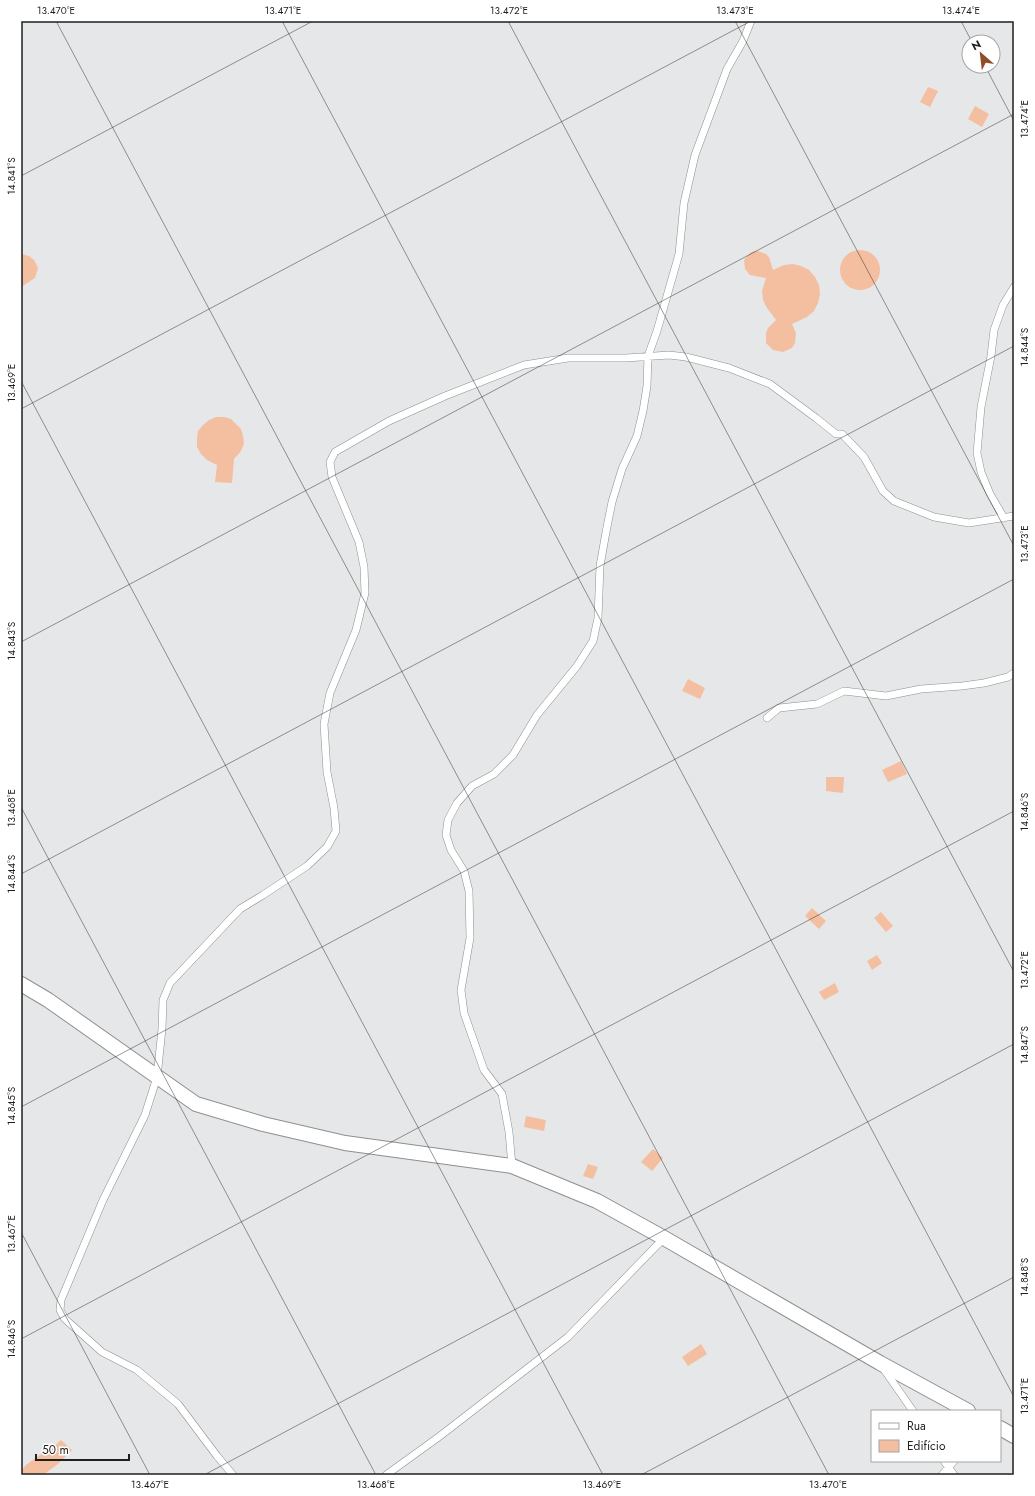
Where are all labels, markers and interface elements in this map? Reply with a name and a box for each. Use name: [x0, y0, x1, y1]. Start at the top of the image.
text: 13.470°E: [37, 3, 75, 18]
text: 13.471°E: [265, 3, 301, 18]
text: 13.472°E: [490, 3, 528, 18]
text: 13.473°E: [716, 3, 754, 18]
text: 13.474°E: [942, 3, 980, 18]
north arrow: [961, 34, 1001, 74]
text: N: [969, 36, 984, 54]
text: 13.474°E: [1017, 100, 1032, 138]
text: 14.841°S: [4, 157, 19, 195]
text: 14.844°S: [1017, 327, 1032, 366]
text: 13.469°E: [4, 364, 19, 402]
text: 13.473°E: [1017, 525, 1032, 563]
text: 14.843°S: [4, 621, 19, 660]
text: 13.468°E: [4, 789, 19, 827]
text: 14.846°S: [1017, 792, 1032, 831]
text: 14.844°S: [4, 854, 19, 893]
text: 13.472°E: [1017, 951, 1032, 989]
text: 14.847°S: [1017, 1025, 1032, 1064]
text: 14.845°S: [4, 1086, 19, 1125]
text: 13.467°E: [4, 1215, 19, 1253]
text: 14.848°S: [1017, 1257, 1032, 1296]
text: 14.846°S: [4, 1319, 19, 1358]
text: 13.471°E: [1017, 1378, 1032, 1414]
legend: [871, 1410, 1001, 1462]
text: Rua: [907, 1417, 926, 1435]
scale bar: [36, 1436, 129, 1462]
text: Edifício: [907, 1437, 946, 1455]
text: 50 m: [42, 1441, 69, 1459]
text: 13.467°E: [131, 1477, 169, 1492]
text: 13.468°E: [357, 1477, 395, 1492]
text: 13.469°E: [583, 1477, 621, 1492]
text: 13.470°E: [809, 1477, 847, 1492]

